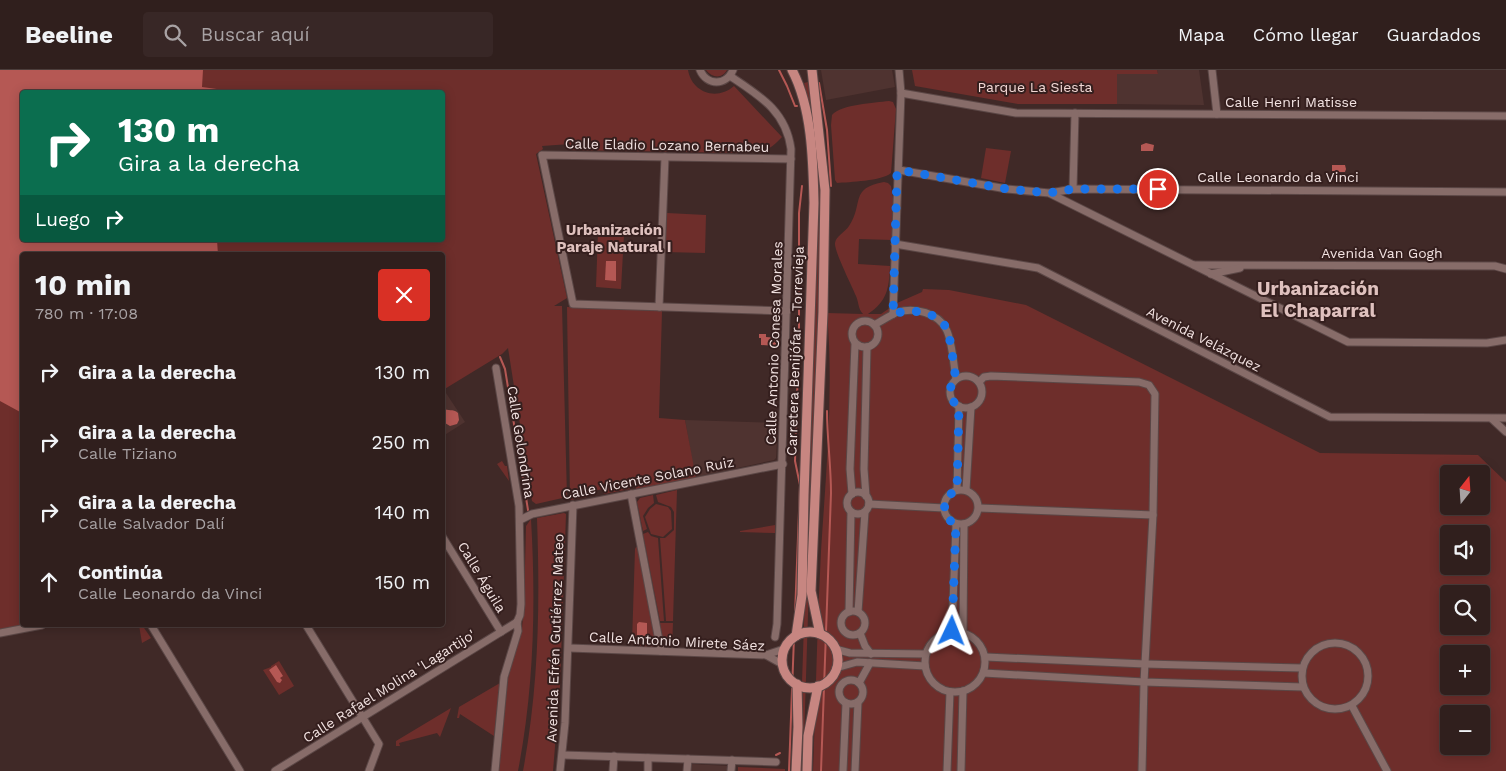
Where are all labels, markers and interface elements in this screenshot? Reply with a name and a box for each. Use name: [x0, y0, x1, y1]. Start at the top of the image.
search box: [143, 12, 493, 57]
text: Beeline: [25, 21, 113, 49]
icon: search: [161, 21, 189, 49]
text: Buscar aquí: [201, 23, 310, 46]
text: Mapa: [1178, 24, 1225, 45]
text: Cómo llegar: [1253, 24, 1359, 45]
text: Guardados: [1387, 24, 1481, 45]
park label: Parque La Siesta: [978, 79, 1092, 95]
street label: Calle Henri Matisse: [1225, 94, 1357, 110]
text: 130 m: [118, 109, 219, 151]
icon: right: [35, 110, 100, 175]
street label: Calle Eladio Lozano Bernabeu: [565, 135, 769, 155]
text: Gira a la derecha: [118, 151, 300, 176]
pin: [1137, 168, 1179, 210]
street label: Calle Leonardo da Vinci: [1197, 169, 1359, 185]
icon: arrive: [1144, 175, 1172, 203]
icon: right: [100, 205, 128, 233]
text: Luego: [35, 208, 90, 231]
district label: Urbanización Paraje Natural I: [556, 221, 672, 256]
street label: Calle Antonio Conesa Morales: [762, 241, 786, 445]
street label: Avenida Van Gogh: [1321, 245, 1443, 261]
street label: Carretera Benijófar - Torrevieja: [783, 246, 807, 456]
text: 10 min: [35, 267, 131, 302]
button: close: [378, 269, 430, 321]
district label: Urbanización El Chaparral: [1257, 277, 1379, 322]
street label: Avenida Velázquez: [1144, 303, 1264, 375]
text: 780 m · 17:08: [35, 304, 138, 323]
icon: right: [35, 358, 63, 386]
text: Gira a la derecha: [78, 361, 236, 384]
text: 130 m: [375, 361, 430, 384]
street label: Calle Golondrina: [504, 385, 538, 499]
text: Gira a la derecha: [78, 421, 236, 444]
icon: right: [35, 428, 63, 456]
text: 250 m: [371, 431, 430, 454]
text: Calle Tiziano: [78, 444, 177, 463]
street label: Calle Vicente Solano Ruiz: [561, 453, 735, 503]
north arrow: [1440, 465, 1490, 515]
map controls: [1440, 465, 1490, 755]
text: Gira a la derecha: [78, 491, 236, 514]
icon: right: [35, 498, 63, 526]
text: 140 m: [375, 501, 430, 524]
text: Calle Salvador Dalí: [78, 514, 224, 533]
button: sound: [1440, 525, 1490, 575]
street label: Avenida Efrén Gutiérrez Mateo: [543, 533, 567, 743]
street label: Calle Águila: [455, 539, 509, 615]
text: Continúa: [78, 561, 162, 584]
icon: ahead: [35, 568, 63, 596]
text: 150 m: [375, 571, 430, 594]
text: Calle Leonardo da Vinci: [78, 584, 262, 603]
button: search: [1440, 585, 1490, 635]
position arrow: [925, 604, 977, 656]
street label: Calle Rafael Molina 'Lagartijo': [300, 626, 478, 746]
street label: Calle Antonio Mirete Sáez: [589, 628, 765, 654]
button: +: [1440, 645, 1490, 695]
button: −: [1440, 705, 1490, 755]

